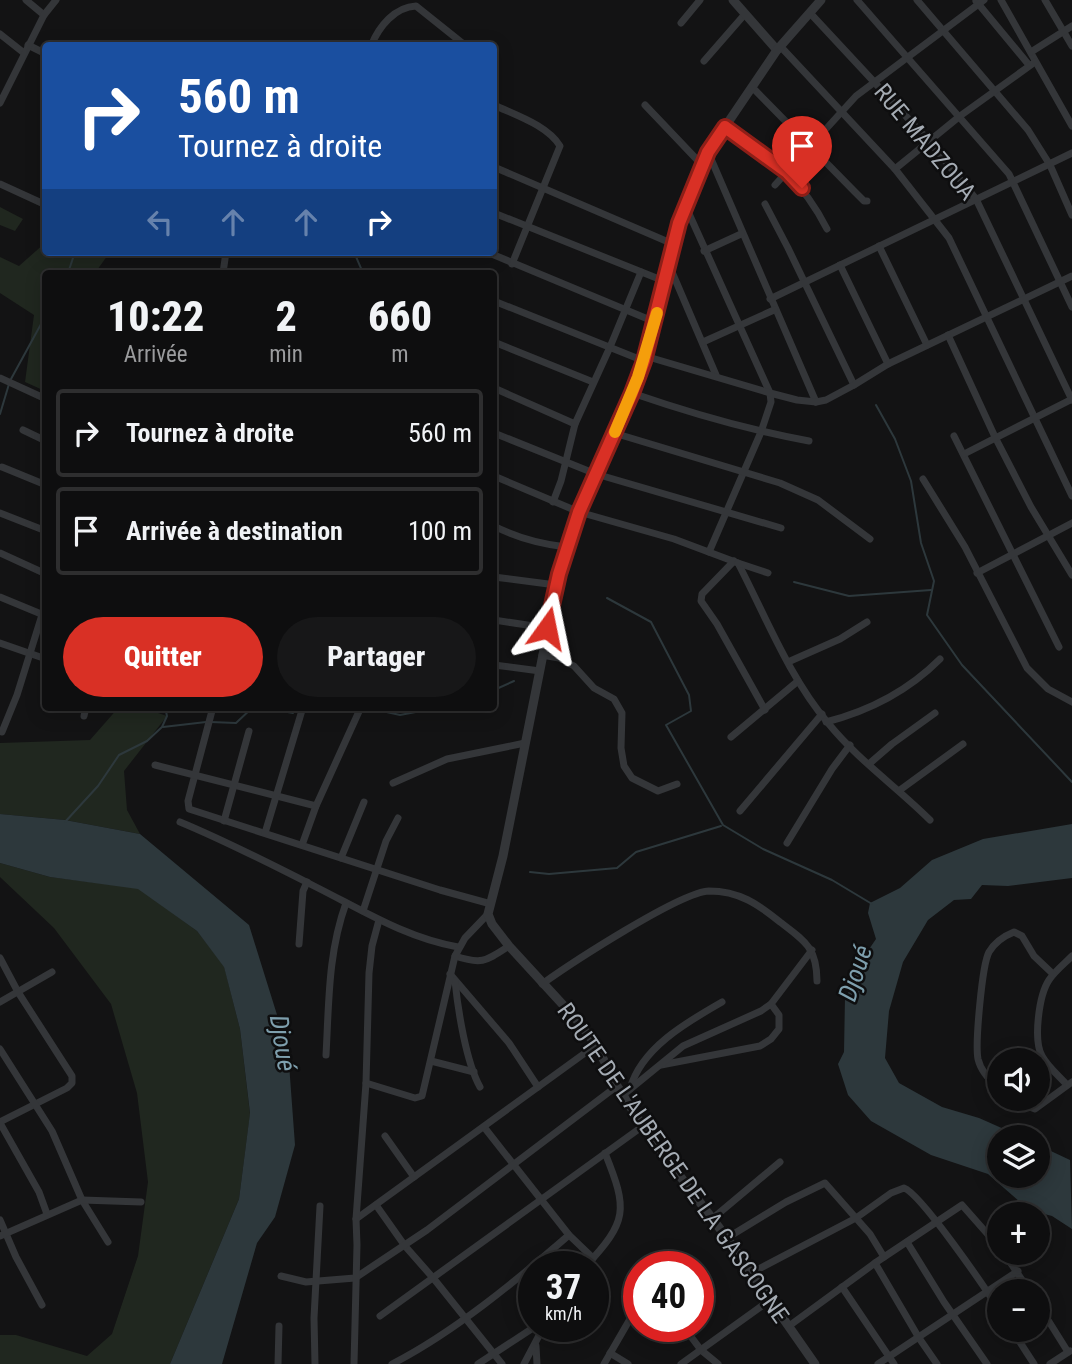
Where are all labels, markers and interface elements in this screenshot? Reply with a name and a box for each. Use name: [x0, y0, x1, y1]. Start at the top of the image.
text: 560 m: [178, 68, 300, 125]
icon: right: [63, 70, 154, 161]
street label: RUE MADZOUA: [868, 78, 982, 206]
pin: [772, 116, 832, 188]
text: Tournez à droite: [178, 127, 382, 165]
icon: arrive: [783, 127, 821, 165]
icon: left: [141, 203, 179, 241]
icon: ahead: [214, 203, 252, 241]
icon: ahead: [287, 203, 325, 241]
icon: right: [360, 203, 398, 241]
text: 10:22: [107, 292, 204, 341]
text: 2: [275, 292, 297, 341]
text: 660: [368, 292, 432, 341]
text: Arrivée: [124, 341, 188, 368]
text: min: [269, 341, 303, 368]
text: m: [391, 341, 409, 368]
icon: right: [67, 414, 105, 452]
text: Tournez à droite: [126, 418, 294, 448]
text: 560 m: [408, 418, 472, 448]
icon: arrive: [67, 512, 105, 550]
text: Arrivée à destination: [126, 516, 343, 546]
text: 100 m: [408, 516, 472, 546]
position arrow: [510, 591, 584, 665]
button: Quitter: [63, 617, 263, 697]
button: Partager: [277, 617, 476, 697]
water label: Djoué: [832, 941, 878, 1005]
street label: ROUTE DE L'AUBERGE DE LA GASCOGNE: [551, 998, 795, 1328]
water label: Djoué: [264, 1013, 302, 1074]
map controls: [987, 1048, 1050, 1342]
button: sound: [987, 1048, 1050, 1111]
button: layers: [987, 1125, 1050, 1188]
button: +: [987, 1202, 1050, 1265]
speed limit sign: 40: [623, 1251, 714, 1342]
text: 37: [546, 1267, 581, 1308]
button: −: [987, 1279, 1050, 1342]
text: km/h: [545, 1303, 582, 1324]

